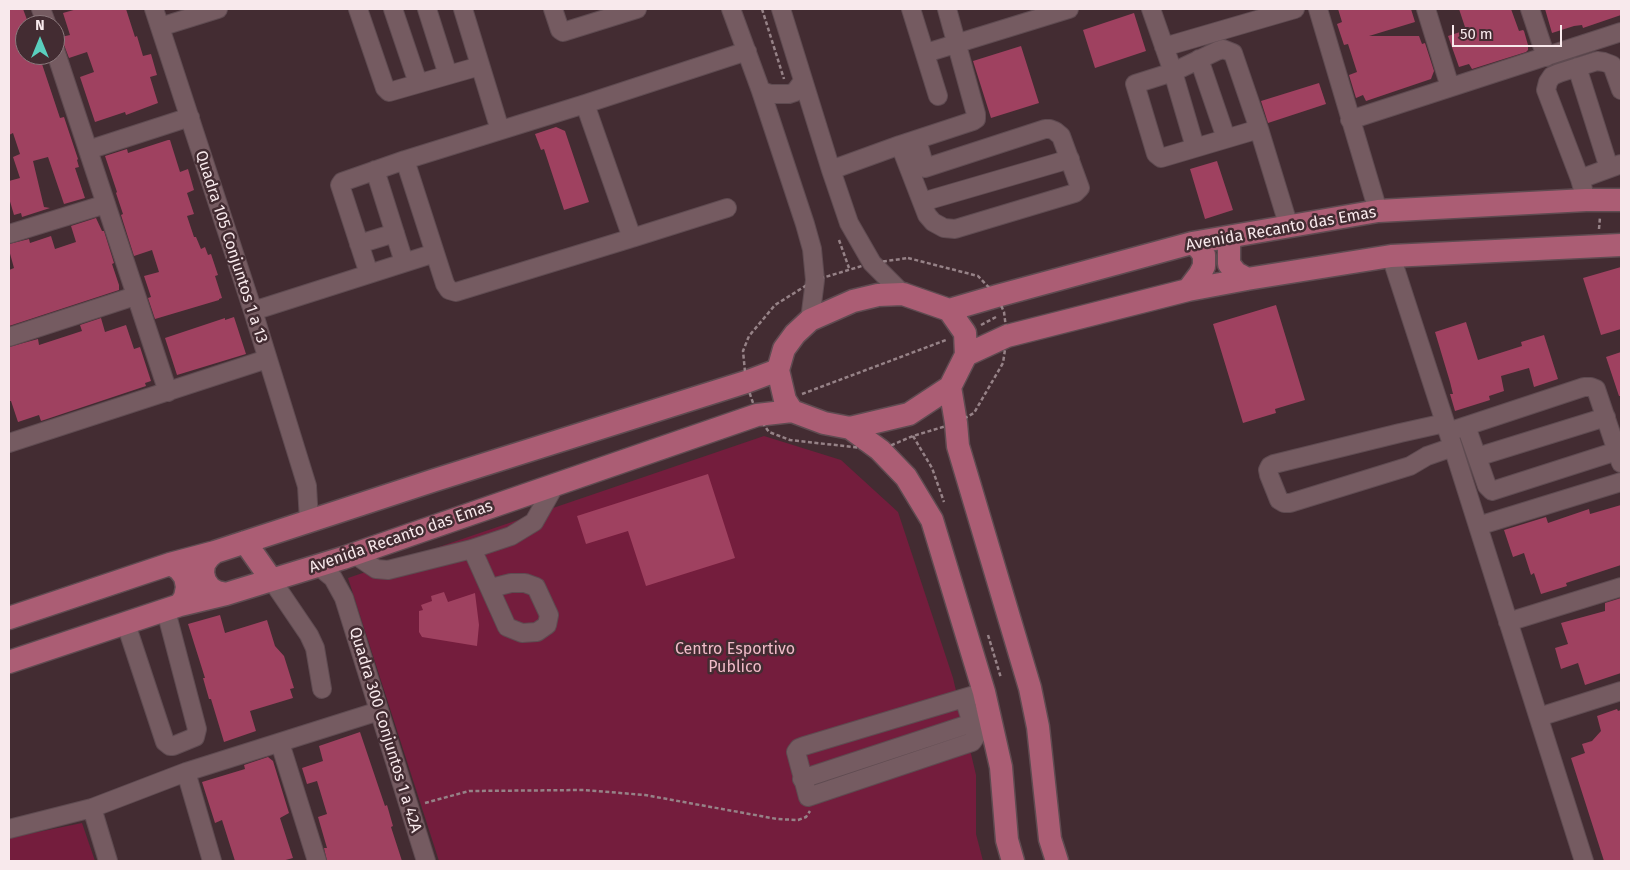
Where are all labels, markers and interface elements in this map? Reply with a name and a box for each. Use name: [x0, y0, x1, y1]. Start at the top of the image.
north arrow: [15, 15, 65, 65]
scale bar: [1455, 15, 1565, 47]
text: N: [35, 17, 45, 34]
text: 50 m: [1460, 25, 1493, 43]
street label: Quadra 105 Conjuntos 1 a 13: [191, 148, 271, 346]
street label: Avenida Recanto das Emas: [1184, 203, 1378, 255]
street label: Avenida Recanto das Emas: [307, 497, 495, 577]
street label: Quadra 300 Conjuntos 1 a 42A: [345, 625, 425, 835]
park label: Centro Esportivo Publico: [675, 640, 795, 678]

